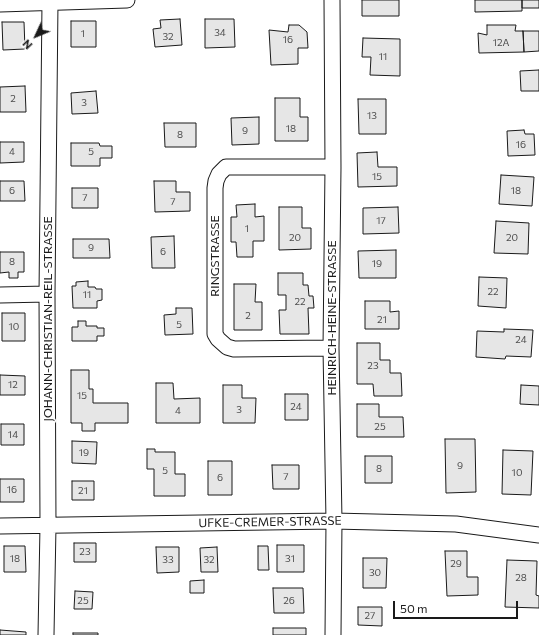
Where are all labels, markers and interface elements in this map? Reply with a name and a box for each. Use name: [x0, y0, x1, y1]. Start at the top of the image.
north arrow: [16, 16, 56, 56]
house number: 34: [214, 27, 226, 39]
house number: 1: [81, 28, 85, 40]
house number: 32: [162, 31, 174, 43]
house number: 16: [283, 34, 293, 46]
text: N: [19, 37, 35, 52]
house number: 12A: [493, 37, 509, 49]
house number: 11: [379, 51, 387, 63]
house number: 2: [10, 93, 16, 105]
house number: 3: [81, 97, 87, 109]
house number: 13: [367, 110, 377, 122]
house number: 18: [286, 123, 296, 135]
house number: 9: [242, 125, 248, 137]
house number: 8: [177, 129, 183, 141]
house number: 16: [516, 139, 526, 151]
house number: 4: [9, 146, 15, 158]
house number: 5: [88, 146, 94, 158]
house number: 15: [372, 171, 382, 183]
house number: 6: [9, 185, 15, 197]
house number: 18: [511, 185, 521, 197]
house number: 7: [82, 192, 88, 204]
house number: 7: [170, 196, 176, 208]
street label: RINGSTRASSE: [208, 215, 222, 297]
house number: 17: [376, 215, 386, 227]
street label: JOHANN-CHRISTIAN-REIL-STRASSE: [41, 216, 55, 422]
house number: 1: [245, 223, 249, 235]
house number: 20: [289, 232, 301, 244]
house number: 20: [506, 232, 518, 244]
street label: HEINRICH-HEINE-STRASSE: [325, 240, 339, 396]
house number: 9: [88, 242, 94, 254]
house number: 6: [160, 246, 166, 258]
house number: 8: [9, 256, 15, 268]
house number: 19: [372, 258, 382, 270]
house number: 22: [487, 286, 499, 298]
house number: 11: [83, 289, 91, 301]
house number: 22: [294, 296, 306, 308]
house number: 2: [245, 310, 251, 322]
house number: 21: [377, 314, 387, 326]
house number: 5: [176, 319, 182, 331]
house number: 10: [9, 321, 19, 333]
house number: 24: [515, 334, 527, 346]
house number: 23: [367, 360, 379, 372]
house number: 12: [8, 379, 18, 391]
house number: 15: [77, 390, 87, 402]
house number: 24: [290, 401, 302, 413]
house number: 3: [236, 404, 242, 416]
house number: 4: [175, 405, 181, 417]
house number: 25: [374, 421, 386, 433]
house number: 14: [8, 429, 18, 441]
house number: 19: [79, 447, 89, 459]
house number: 9: [457, 460, 463, 472]
house number: 8: [376, 463, 382, 475]
house number: 5: [162, 465, 168, 477]
house number: 10: [512, 467, 522, 479]
house number: 7: [283, 471, 289, 483]
house number: 6: [217, 472, 223, 484]
house number: 16: [7, 484, 17, 496]
house number: 21: [78, 485, 88, 497]
street label: UFKE-CREMER-STRASSE: [198, 514, 342, 530]
house number: 23: [79, 546, 91, 558]
house number: 18: [10, 553, 20, 565]
house number: 31: [285, 553, 295, 565]
house number: 33: [162, 554, 174, 566]
house number: 32: [203, 554, 215, 566]
house number: 29: [450, 558, 462, 570]
house number: 30: [369, 567, 381, 579]
house number: 28: [515, 572, 527, 584]
scale bar: [395, 593, 520, 619]
house number: 25: [77, 595, 89, 607]
house number: 26: [283, 595, 295, 607]
text: 50 m: [400, 601, 428, 615]
house number: 27: [365, 610, 375, 622]

